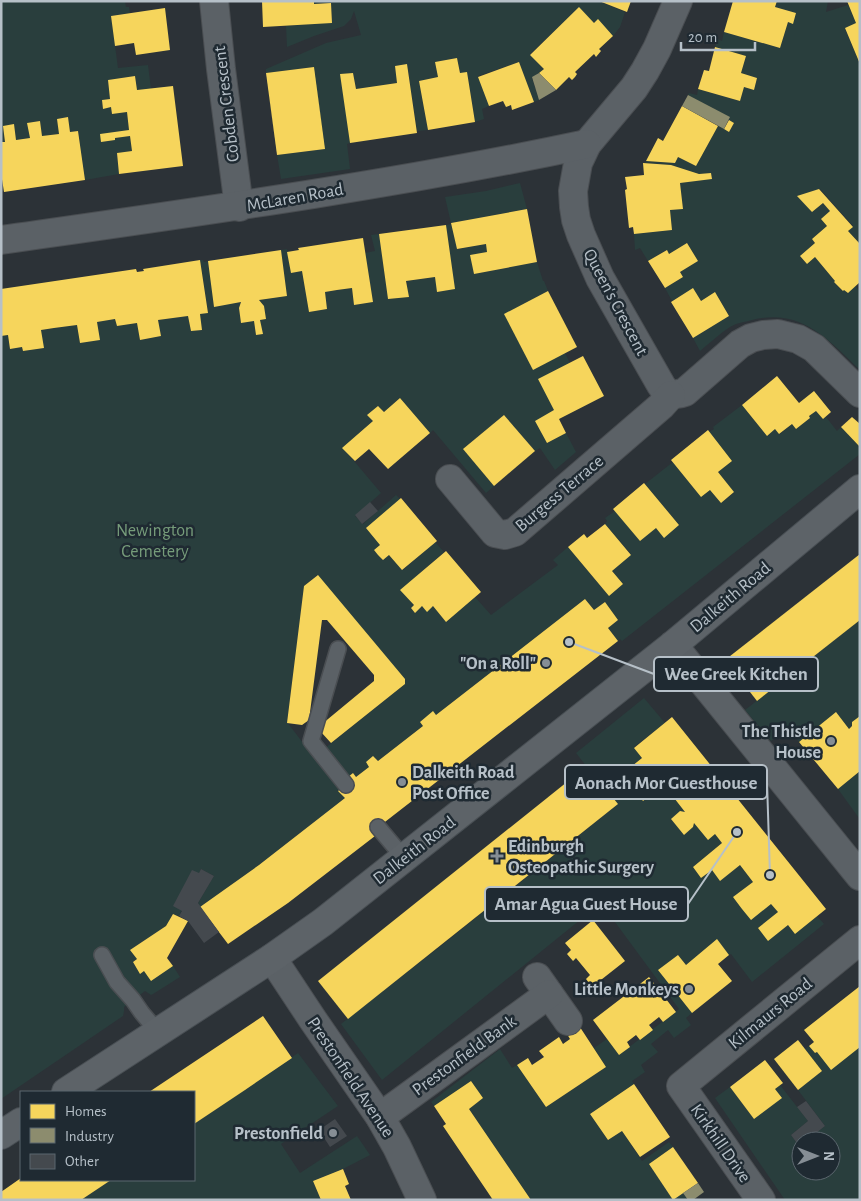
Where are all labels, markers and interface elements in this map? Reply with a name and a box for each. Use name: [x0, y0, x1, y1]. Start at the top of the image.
scale bar: [681, 20, 755, 52]
text: 20 m: [688, 30, 717, 45]
street label: Cobden Crescent: [211, 44, 243, 163]
street label: McLaren Road: [245, 181, 345, 215]
street label: Queen's Crescent: [579, 246, 651, 359]
street label: Burgess Terrace: [512, 452, 607, 536]
park label: Newington Cemetery: [116, 522, 194, 561]
street label: Dalkeith Road: [687, 559, 774, 636]
place label: "On a Roll": [460, 655, 536, 673]
marker: "On a Roll": [540, 657, 552, 669]
callout: Wee Greek Kitchen: [654, 657, 818, 691]
text: Wee Greek Kitchen: [664, 665, 808, 684]
place label: The Thistle House: [741, 723, 821, 762]
marker: The Thistle House: [825, 735, 837, 747]
place label: Dalkeith Road Post Office: [412, 764, 515, 803]
callout: Aonach Mor Guesthouse: [565, 765, 767, 799]
text: Aonach Mor Guesthouse: [575, 774, 757, 793]
marker: Dalkeith Road Post Office: [396, 776, 408, 788]
street label: Dalkeith Road: [370, 813, 459, 888]
place label: Edinburgh Osteopathic Surgery: [508, 838, 655, 877]
marker: Edinburgh Osteopathic Surgery: [490, 849, 504, 863]
callout: Amar Agua Guest House: [485, 887, 688, 921]
text: Amar Agua Guest House: [495, 895, 677, 914]
street label: Kilmaurs Road: [725, 975, 816, 1053]
place label: Little Monkeys: [574, 981, 679, 999]
marker: Little Monkeys: [683, 983, 695, 995]
street label: Prestonfield Bank: [409, 1012, 520, 1099]
street label: Prestonfield Avenue: [303, 1014, 397, 1141]
legend: [20, 1091, 195, 1181]
street label: Kirkhill Drive: [687, 1101, 754, 1186]
text: Homes: [65, 1104, 107, 1119]
place label: Prestonfield: [234, 1125, 324, 1143]
marker: Prestonfield: [327, 1127, 339, 1139]
text: Industry: [65, 1129, 114, 1144]
north arrow: [791, 1131, 841, 1181]
text: N: [821, 1151, 835, 1161]
text: Other: [65, 1154, 99, 1169]

